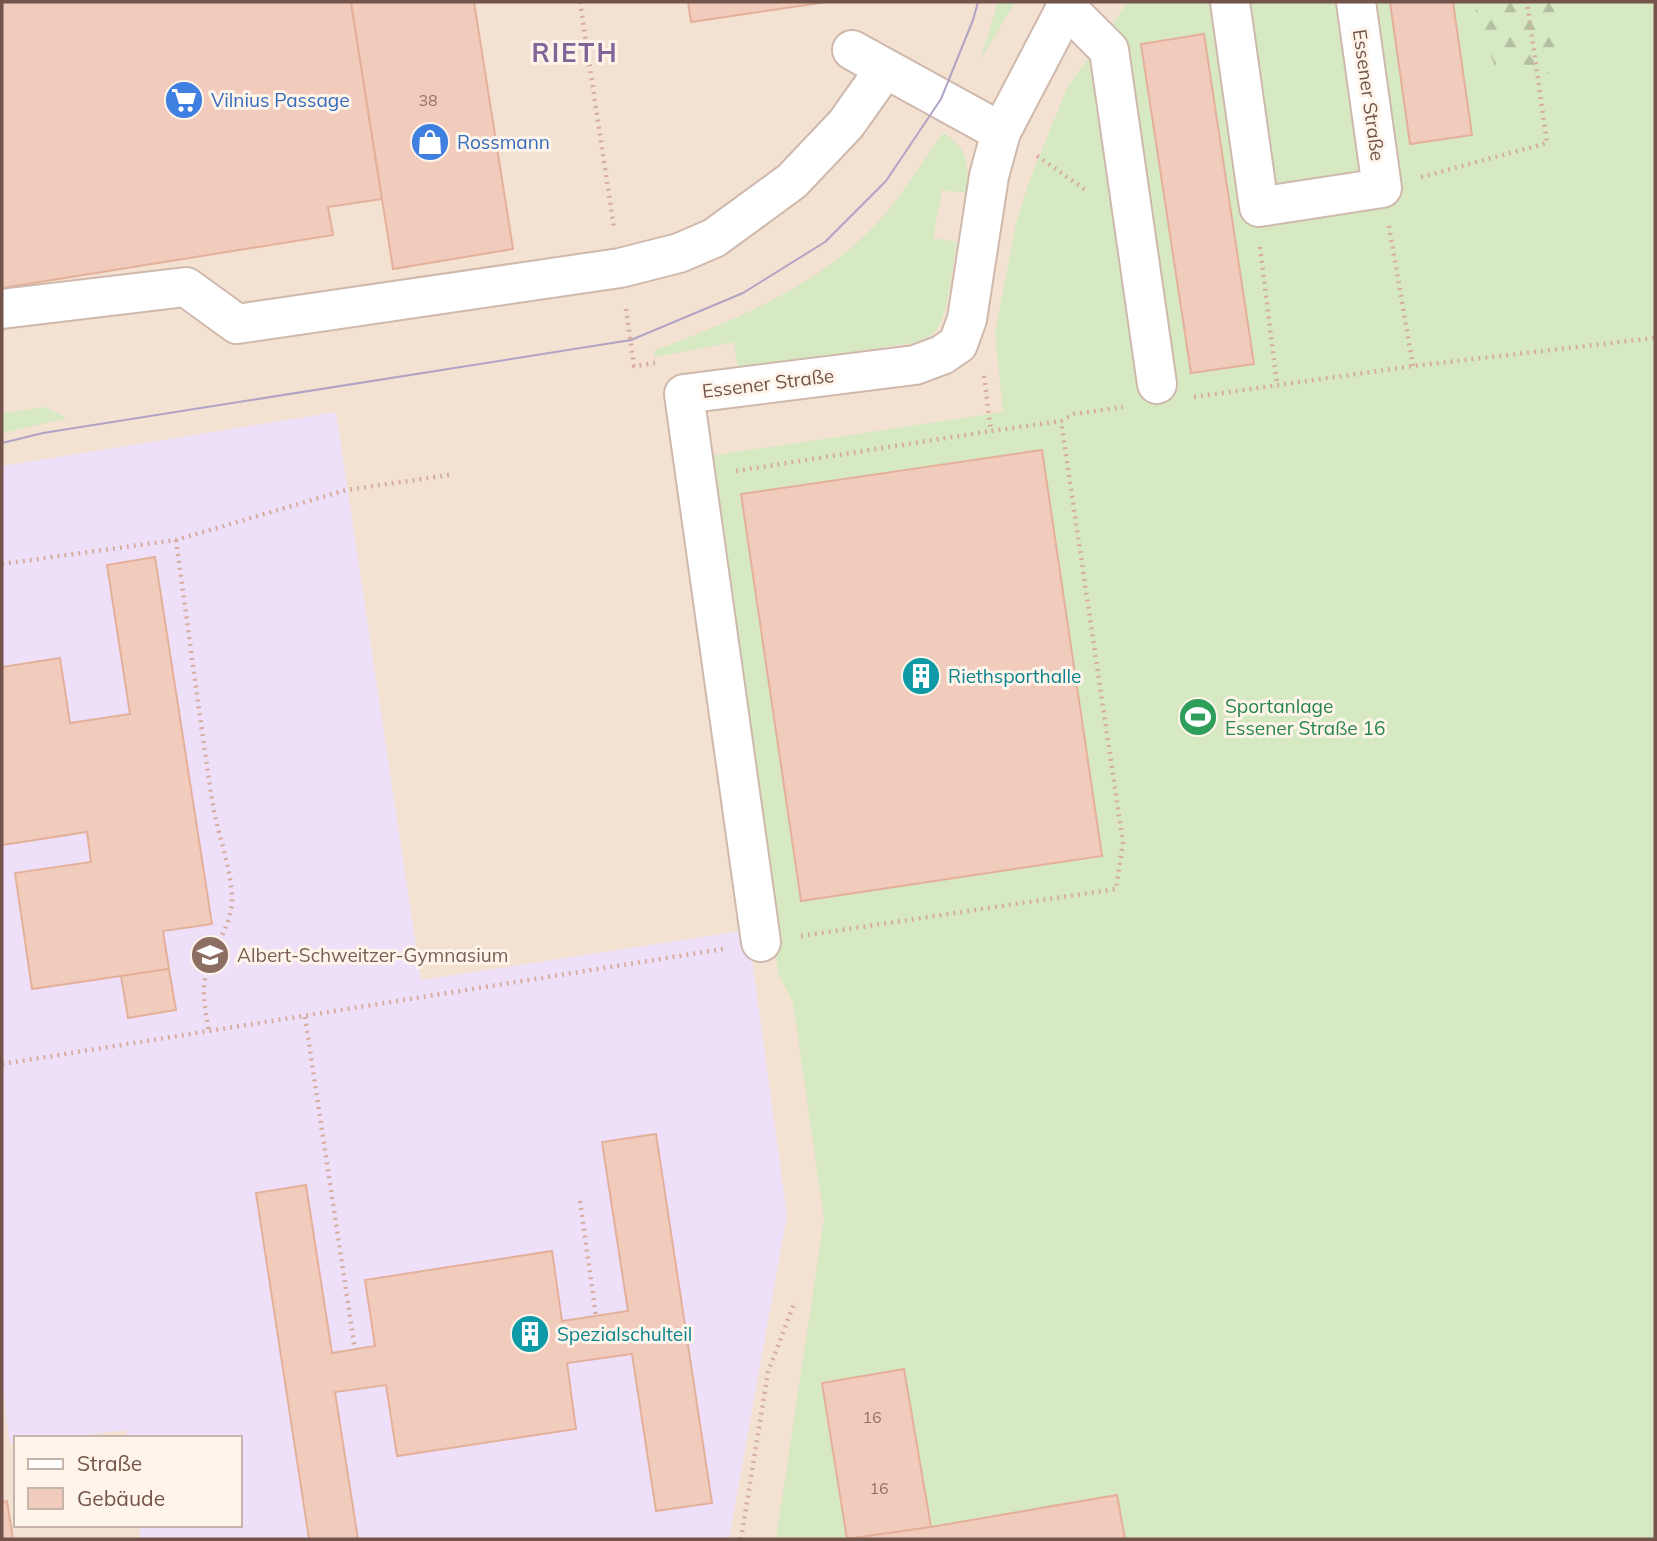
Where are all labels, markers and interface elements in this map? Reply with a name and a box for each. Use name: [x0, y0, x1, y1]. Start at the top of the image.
street label: Essener Straße: [1348, 28, 1390, 162]
district label: RIETH: [531, 36, 619, 69]
supermarket icon: Vilnius Passage: [163, 79, 205, 121]
place label: Vilnius Passage: [211, 88, 350, 112]
house number: 38: [418, 90, 438, 110]
shop icon: Rossmann: [409, 121, 451, 163]
place label: Rossmann: [457, 130, 550, 154]
street label: Essener Straße: [701, 363, 835, 403]
building icon: Riethsporthalle: [900, 655, 942, 697]
place label: Riethsporthalle: [948, 664, 1081, 688]
place label: Sportanlage Essener Straße 16: [1225, 694, 1385, 740]
sports icon: Sportanlage Essener Straße 16: [1177, 696, 1219, 738]
school or university icon: Albert-Schweitzer-Gymnasium: [189, 934, 231, 976]
place label: Albert-Schweitzer-Gymnasium: [237, 943, 508, 967]
building icon: Spezialschulteil: [509, 1313, 551, 1355]
place label: Spezialschulteil: [557, 1322, 692, 1346]
house number: 16: [862, 1407, 882, 1427]
legend: [14, 1436, 242, 1527]
text: Straße: [77, 1450, 142, 1476]
house number: 16: [869, 1478, 889, 1498]
text: Gebäude: [77, 1485, 165, 1511]

